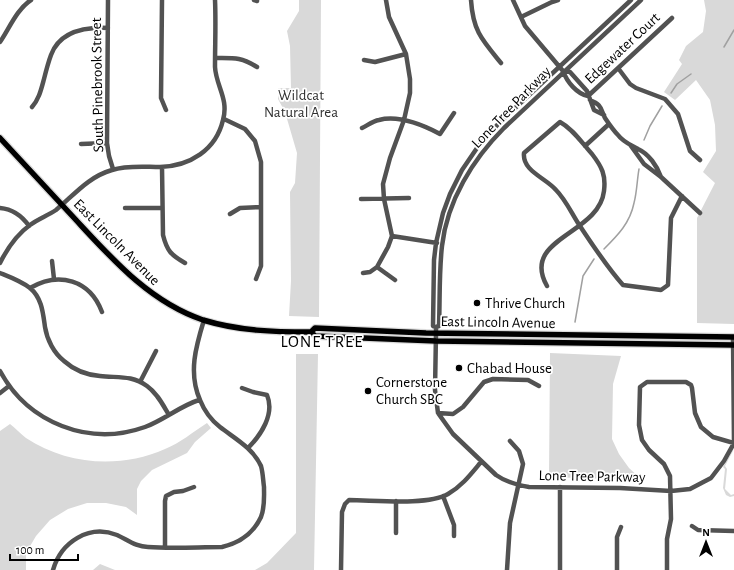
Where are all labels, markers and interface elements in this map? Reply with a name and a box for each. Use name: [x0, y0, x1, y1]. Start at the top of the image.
street label: Edgewater Court: [582, 10, 663, 87]
street label: South Pinebrook Street: [89, 17, 106, 152]
street label: Lone Tree Parkway: [469, 63, 554, 151]
park label: Wildcat Natural Area: [264, 88, 338, 120]
street label: East Lincoln Avenue: [71, 196, 163, 288]
place label: Thrive Church: [485, 296, 565, 311]
marker: Thrive Church: [472, 298, 482, 308]
street label: East Lincoln Avenue: [440, 314, 556, 331]
district label: LONE TREE: [280, 333, 364, 350]
place label: Chabad House: [467, 361, 552, 376]
marker: Chabad House: [454, 363, 464, 373]
place label: Cornerstone Church SBC: [376, 375, 447, 407]
marker: Cornerstone Church SBC: [363, 386, 373, 396]
street label: Lone Tree Parkway: [538, 468, 646, 485]
north arrow: [686, 522, 726, 562]
text: N: [702, 527, 710, 538]
scale bar: [10, 536, 78, 562]
text: 100 m: [16, 544, 44, 556]

